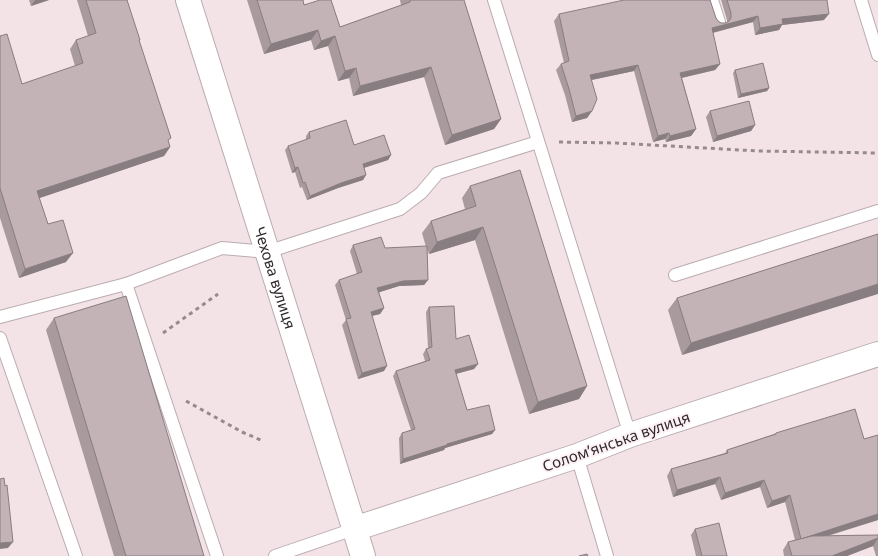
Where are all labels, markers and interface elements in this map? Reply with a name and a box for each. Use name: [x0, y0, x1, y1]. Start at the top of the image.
street label: Чехова вулиця: [250, 224, 301, 331]
street label: Соломʼянська вулиця: [540, 406, 692, 476]

